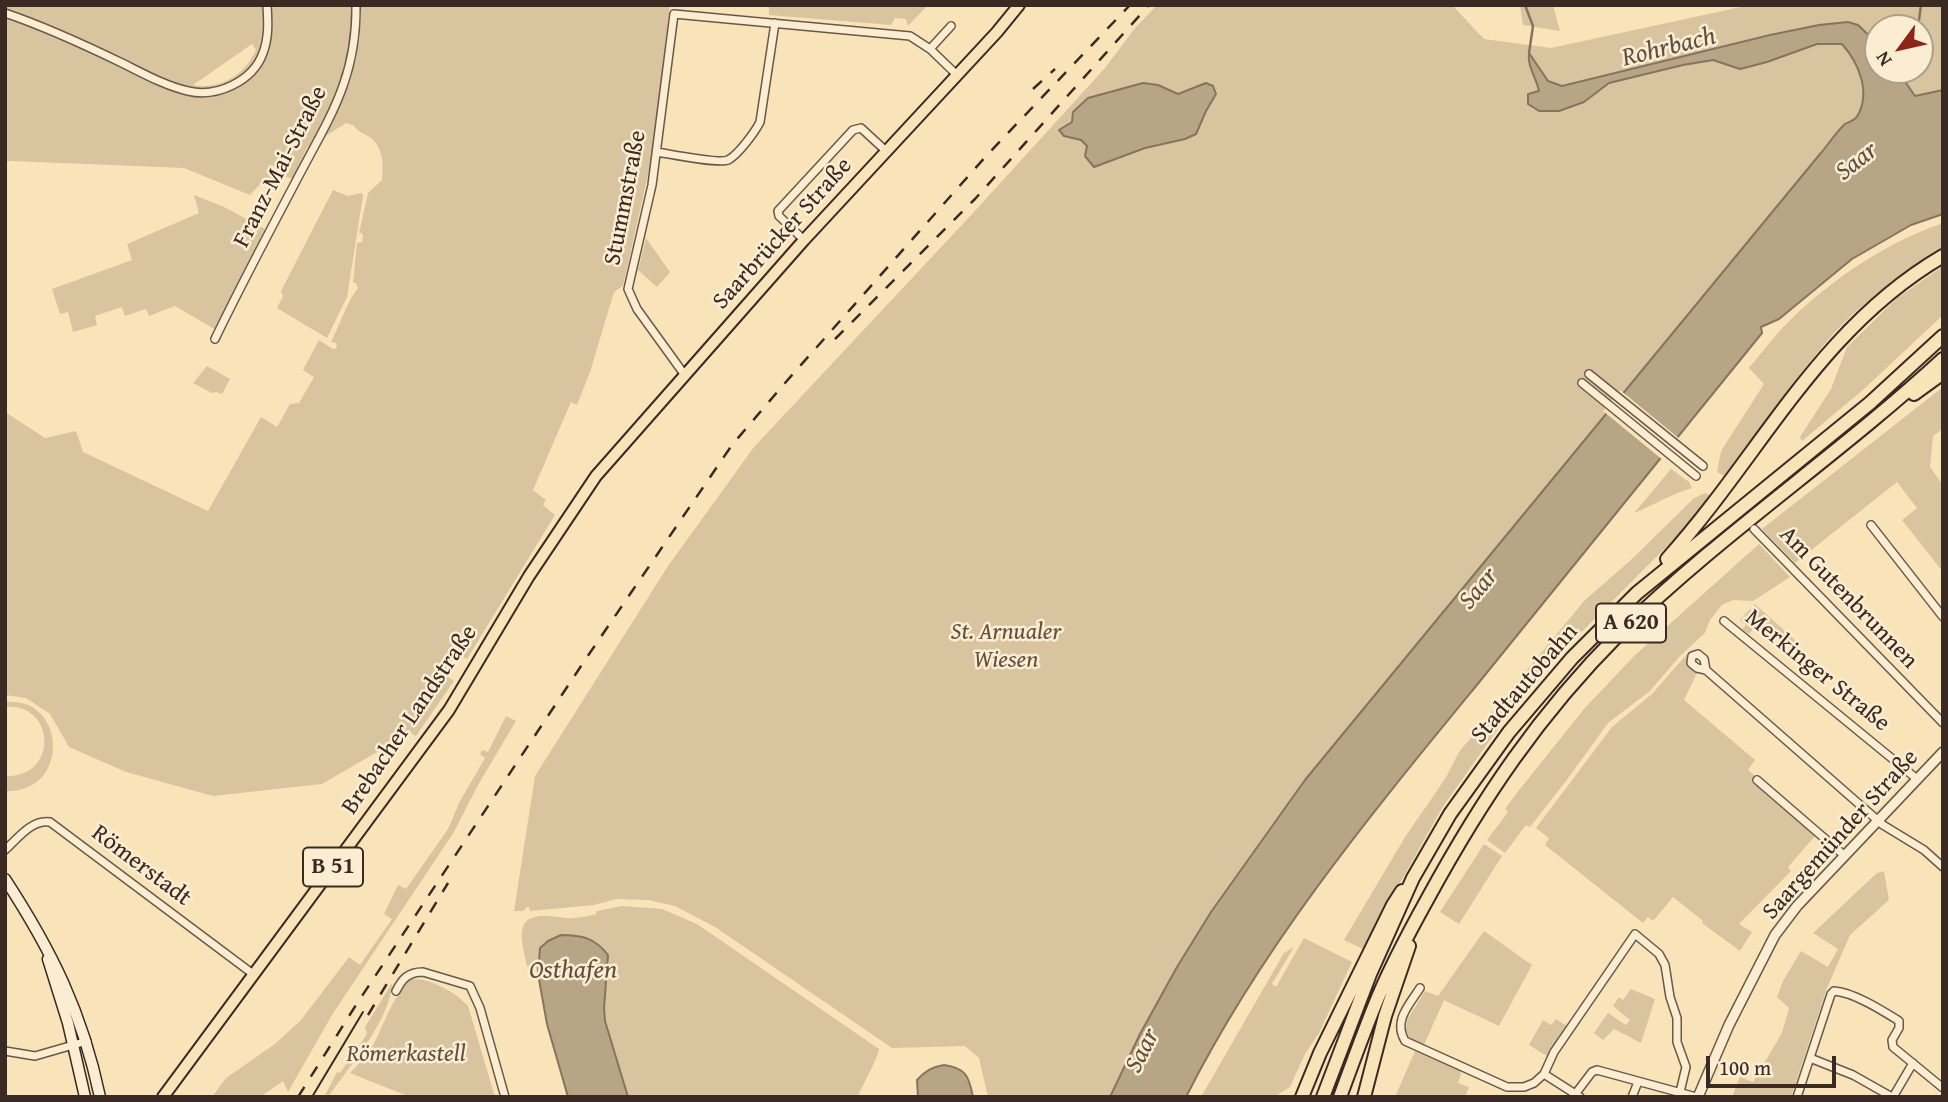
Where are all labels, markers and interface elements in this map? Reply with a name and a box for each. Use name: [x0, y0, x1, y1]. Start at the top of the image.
north arrow: [1864, 14, 1934, 84]
water label: Rohrbach: [1619, 21, 1719, 75]
text: N: [1868, 46, 1898, 72]
street label: Franz-Mai-Straße: [228, 81, 334, 253]
street label: Stummstraße: [599, 128, 653, 268]
water label: Saar: [1830, 136, 1884, 188]
street label: Saarbrücker Straße: [707, 152, 859, 316]
street label: Am Gutenbrunnen: [1773, 521, 1923, 675]
water label: Saar: [1452, 562, 1506, 616]
road number: A 620: [1596, 604, 1666, 642]
street label: Merkinger Straße: [1739, 604, 1895, 738]
street label: Stadtautobahn: [1465, 618, 1585, 750]
park label: St. Arnualer Wiesen: [951, 619, 1061, 675]
street label: Brebacher Landstraße: [336, 620, 484, 820]
street label: Saargemünder Straße: [1757, 744, 1925, 926]
street label: Römerstadt: [85, 819, 197, 913]
road number: B 51: [303, 848, 363, 887]
water label: Osthafen: [529, 955, 617, 987]
water label: Saar: [1119, 1024, 1167, 1078]
park label: Römerkastell: [346, 1041, 466, 1069]
scale bar: [1710, 1042, 1840, 1086]
text: 100 m: [1719, 1052, 1771, 1083]

